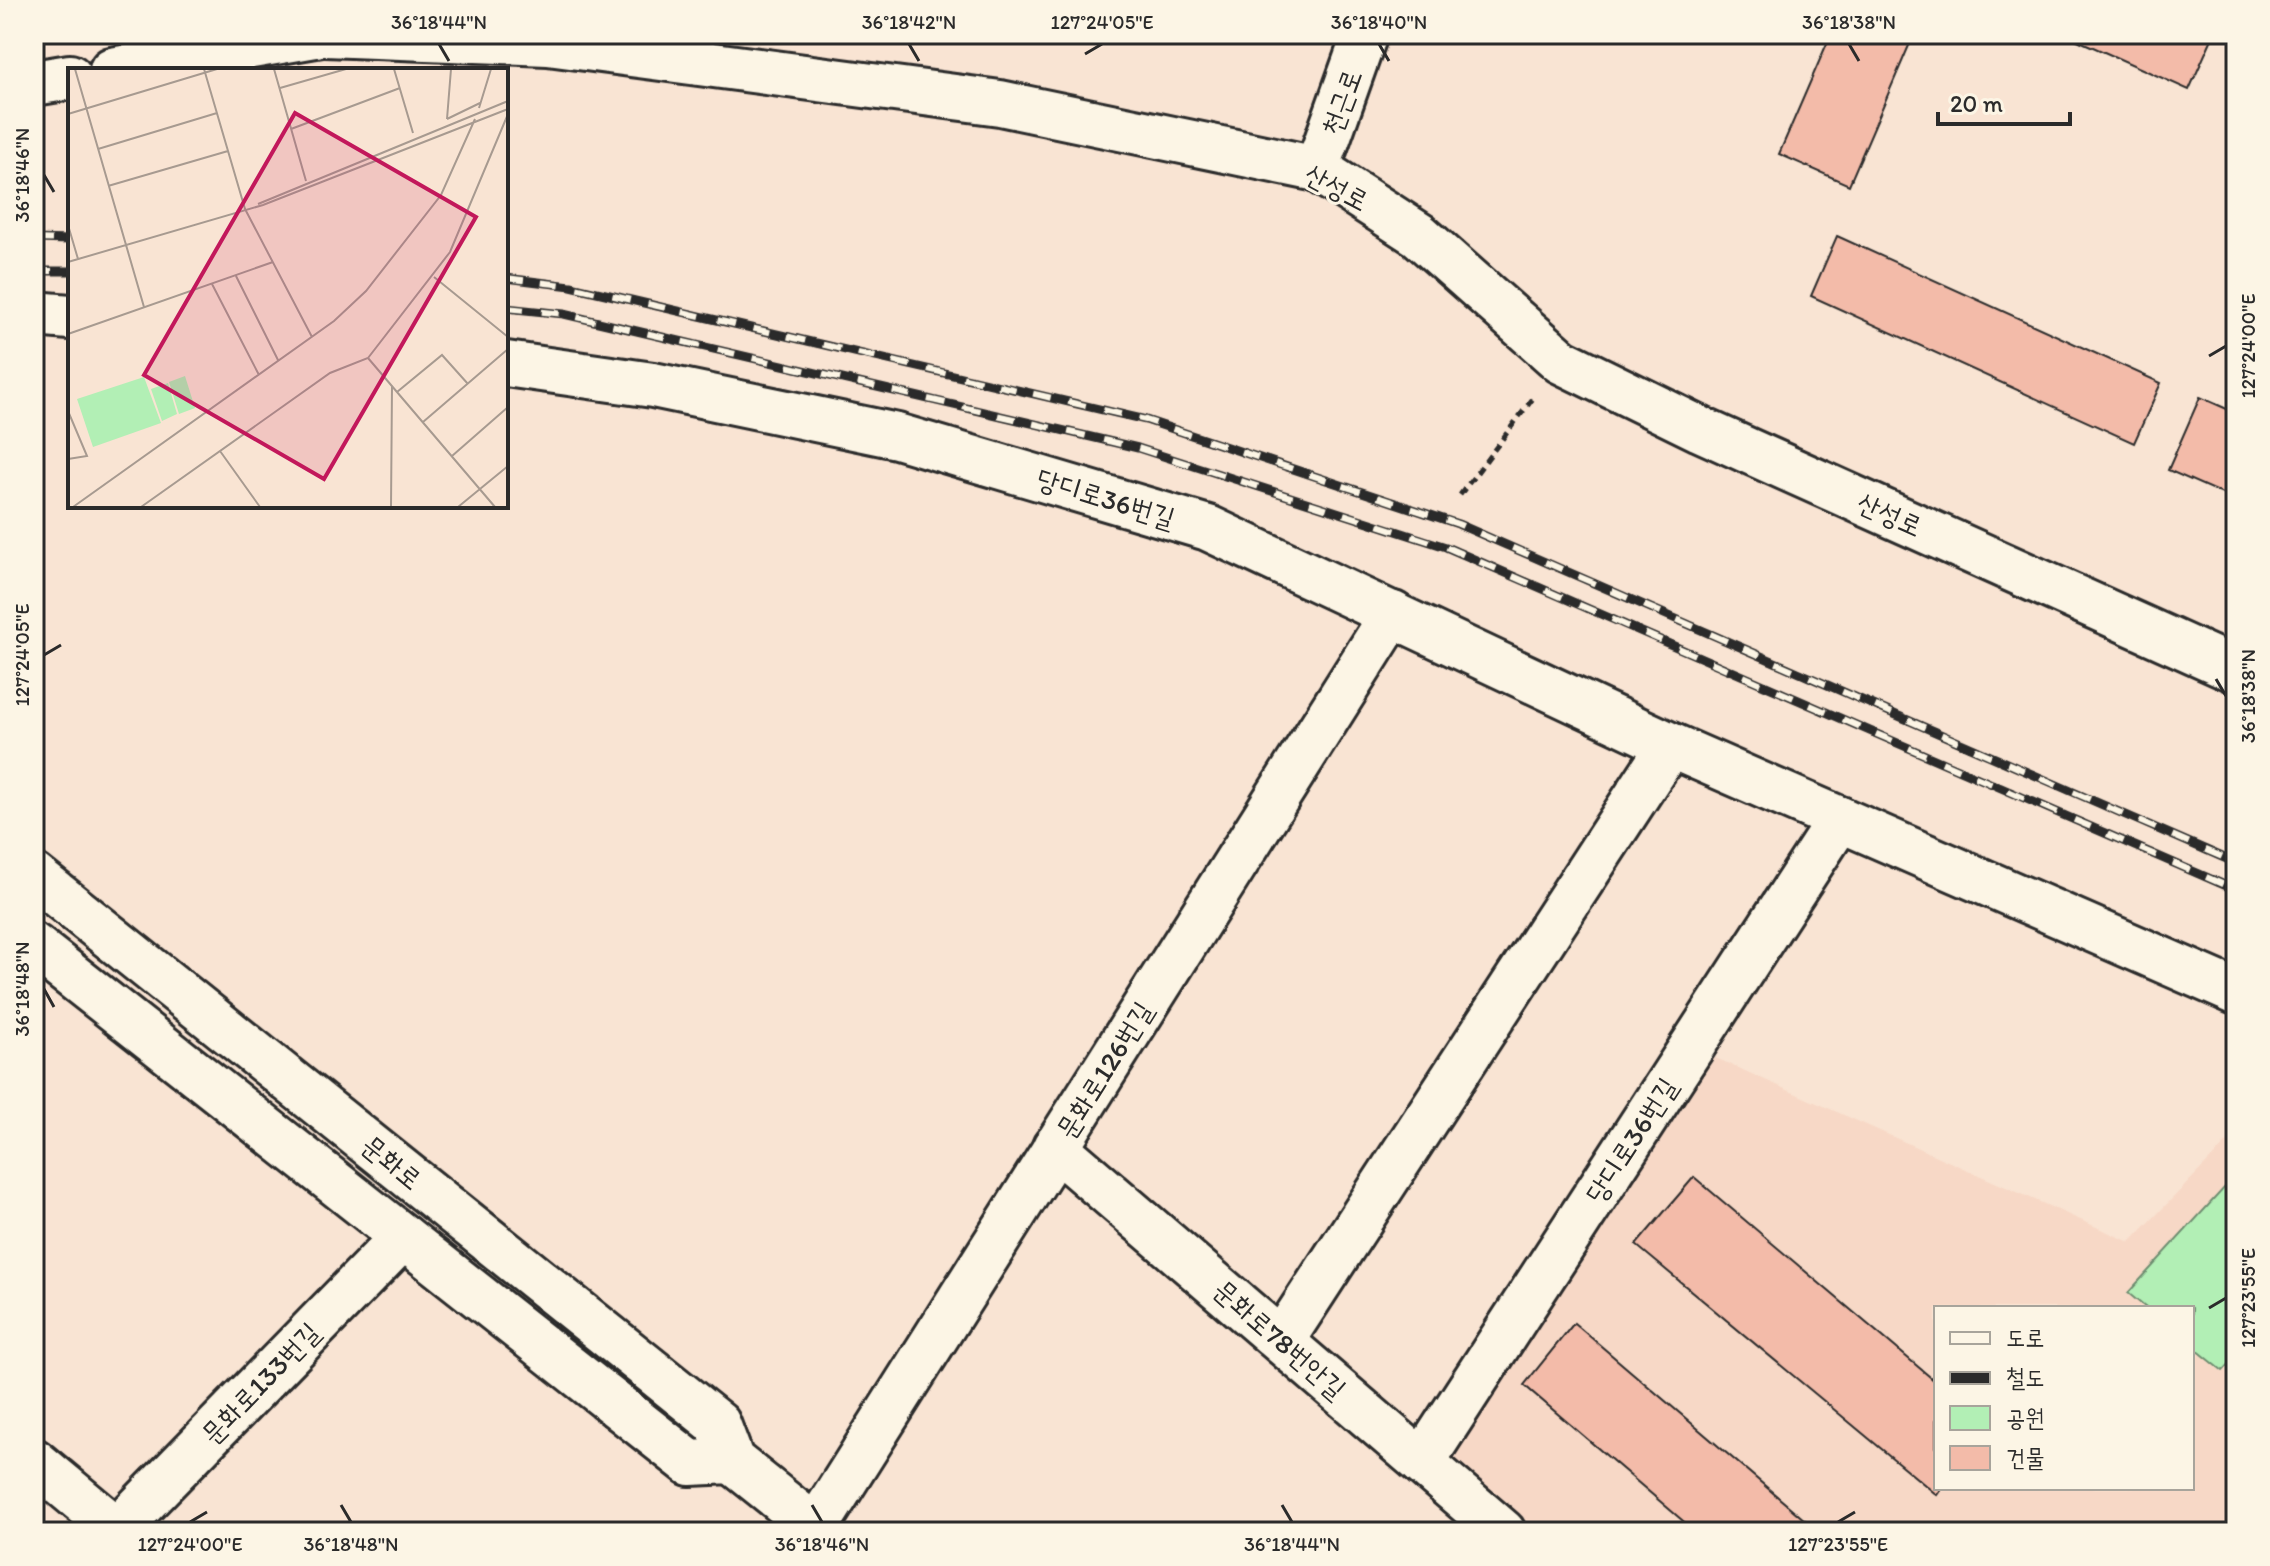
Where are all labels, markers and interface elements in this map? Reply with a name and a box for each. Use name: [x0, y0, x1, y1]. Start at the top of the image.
text: 36°18'44"N: [391, 10, 487, 34]
text: 36°18'42"N: [862, 10, 956, 34]
text: 127°24'05"E: [1050, 10, 1154, 34]
text: 36°18'40"N: [1331, 10, 1427, 34]
text: 36°18'38"N: [1802, 10, 1896, 34]
street label: 천근로: [1313, 64, 1369, 140]
inset map: [68, 68, 508, 508]
scale bar: [1938, 76, 2070, 126]
text: 20 m: [1950, 89, 2003, 118]
text: 36°18'46"N: [10, 128, 34, 222]
street label: 산성로: [1299, 156, 1375, 218]
text: 127°24'00"E: [2236, 294, 2260, 398]
street label: 당디로36번길: [1033, 461, 1179, 535]
street label: 산성로: [1852, 485, 1928, 543]
text: 127°24'05"E: [10, 603, 34, 707]
text: 36°18'38"N: [2236, 649, 2260, 743]
text: 36°18'48"N: [10, 941, 34, 1037]
street label: 문화로126번길: [1048, 995, 1160, 1145]
street label: 당디로36번길: [1578, 1071, 1684, 1209]
street label: 문화로: [355, 1128, 429, 1196]
text: 127°23'55"E: [2236, 1248, 2260, 1348]
street label: 문화로78번안길: [1207, 1272, 1353, 1406]
legend: [1934, 1306, 2194, 1490]
street label: 문화로133번길: [194, 1315, 326, 1451]
text: 도로: [2006, 1323, 2045, 1352]
text: 철도: [2006, 1363, 2045, 1392]
text: 공원: [2006, 1403, 2045, 1432]
text: 건물: [2006, 1443, 2045, 1472]
text: 127°24'00"E: [138, 1532, 242, 1556]
text: 36°18'48"N: [303, 1532, 399, 1556]
text: 36°18'46"N: [775, 1532, 869, 1556]
text: 36°18'44"N: [1244, 1532, 1340, 1556]
text: 127°23'55"E: [1788, 1532, 1888, 1556]

